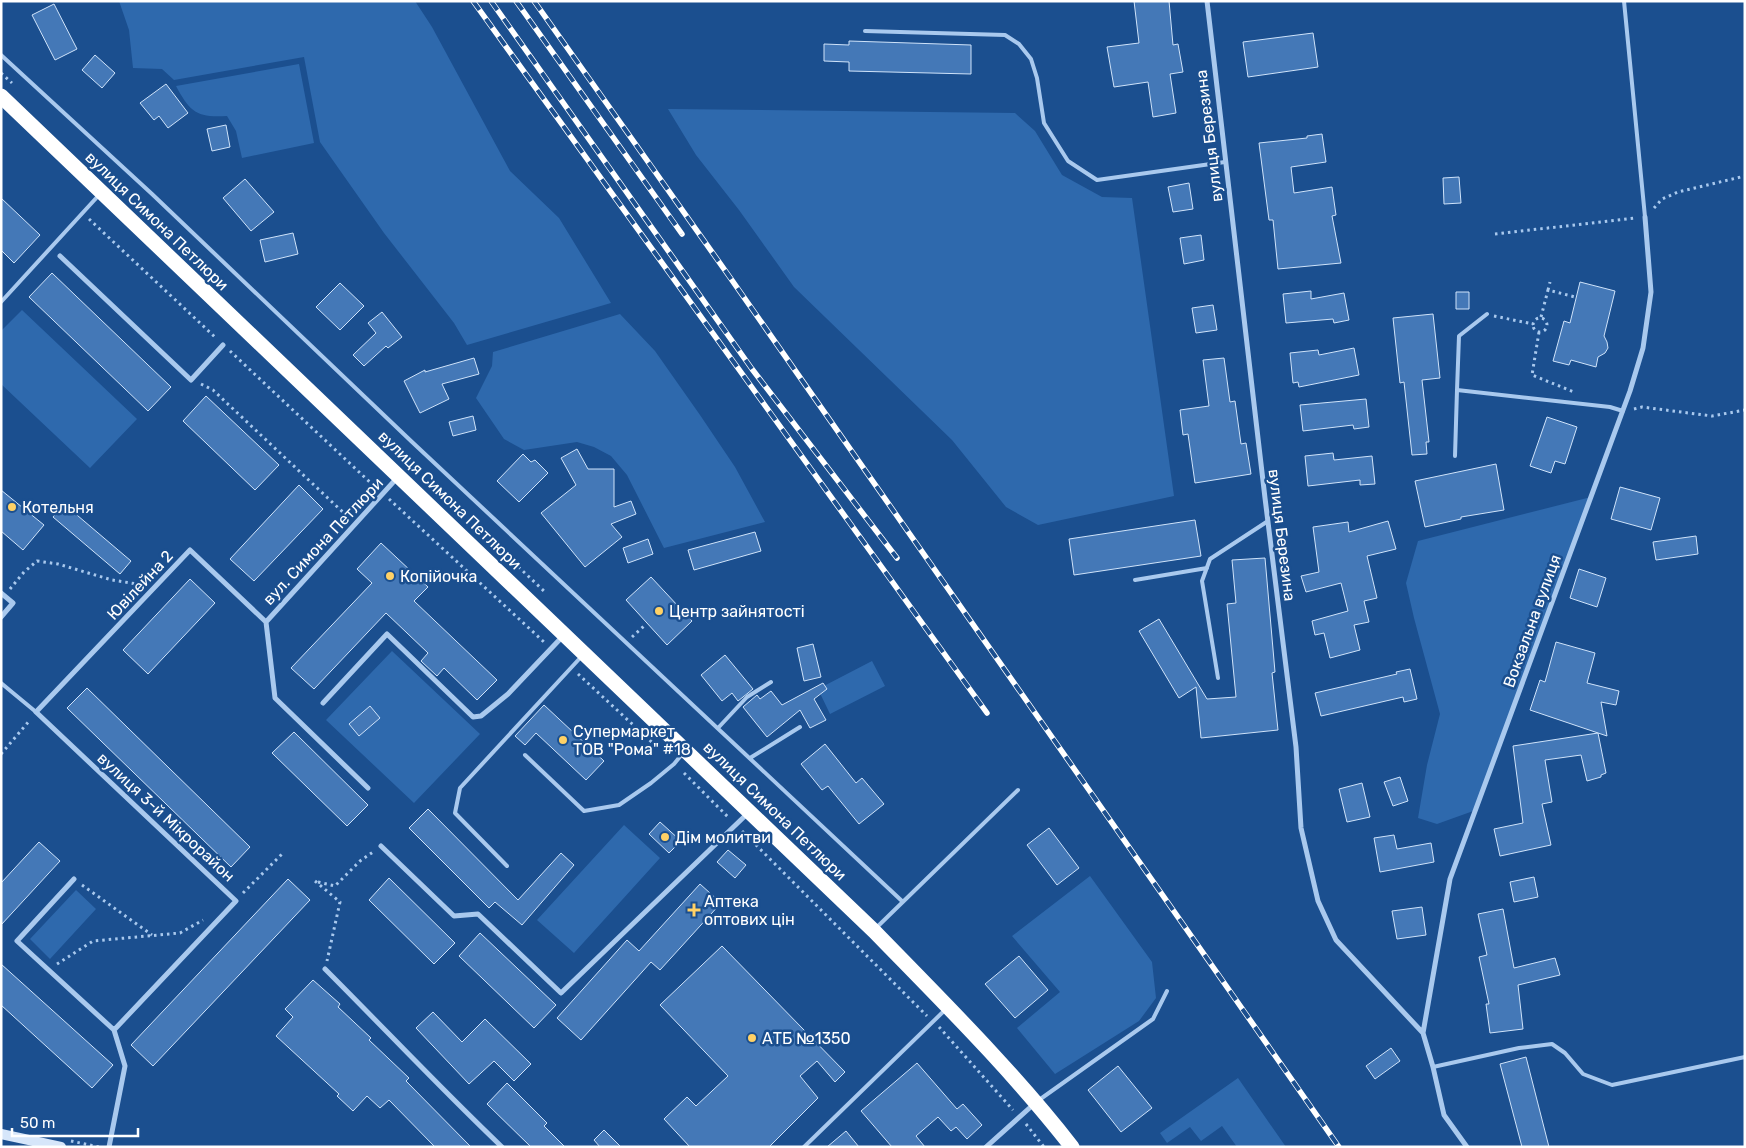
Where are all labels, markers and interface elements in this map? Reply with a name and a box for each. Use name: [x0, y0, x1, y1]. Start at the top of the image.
street label: вулиця Березина: [1191, 69, 1227, 203]
street label: вулиця Симона Петлюри: [81, 148, 233, 294]
street label: вулиця Симона Петлюри: [374, 427, 526, 573]
street label: вулиця Березина: [1264, 468, 1300, 602]
street label: вул. Симона Петлюри: [259, 473, 387, 609]
place label: Котельня: [22, 498, 94, 517]
marker: Котельня: [6, 501, 18, 513]
street label: Ювілейна 2: [103, 546, 177, 624]
street label: Вокзальна вулиця: [1499, 552, 1565, 690]
place label: Копійочка: [400, 567, 477, 586]
marker: Копійочка: [384, 570, 396, 582]
place label: Центр зайнятості: [669, 602, 805, 621]
marker: Центр зайнятості: [653, 605, 665, 617]
place label: Супермаркет ТОВ "Рома" #18: [573, 722, 691, 759]
marker: Супермаркет ТОВ "Рома" #18: [557, 734, 569, 746]
street label: вулиця Симона Петлюри: [699, 738, 851, 884]
street label: вулиця 3-й Мікрорайон: [93, 748, 239, 886]
place label: Дім молитви: [675, 828, 771, 847]
marker: Дім молитви: [659, 831, 671, 843]
place label: Аптека оптових цін: [704, 892, 795, 929]
marker: Аптека оптових цін: [688, 904, 700, 916]
place label: АТБ №1350: [762, 1029, 851, 1048]
marker: АТБ №1350: [746, 1032, 758, 1044]
scale bar: [12, 1106, 139, 1138]
text: 50 m: [20, 1114, 55, 1132]

